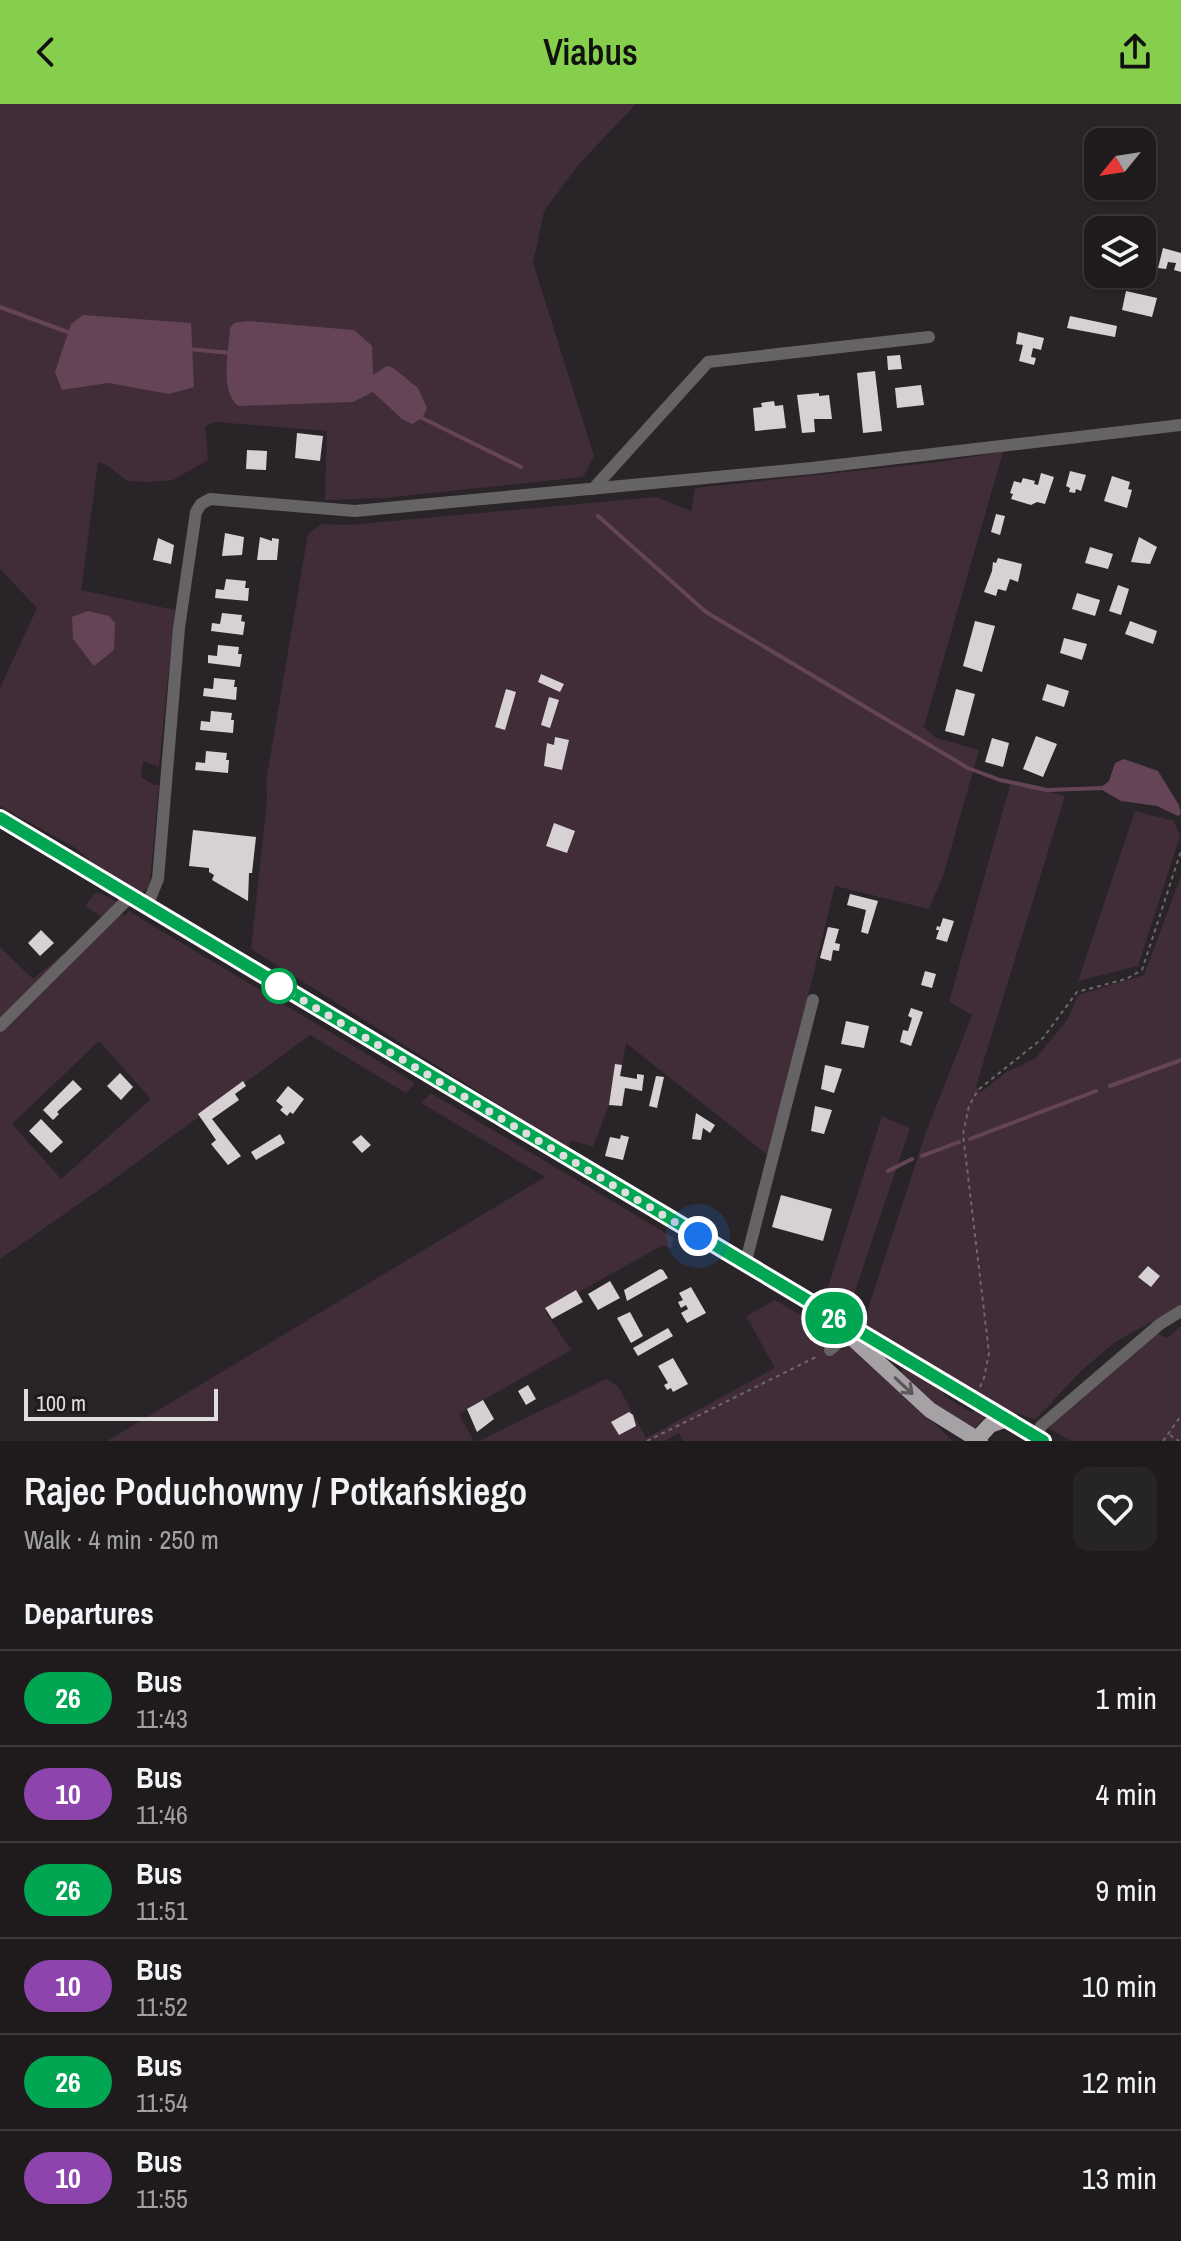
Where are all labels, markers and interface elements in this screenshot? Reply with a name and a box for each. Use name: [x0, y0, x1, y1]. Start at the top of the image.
text: Viabus: [543, 28, 638, 76]
icon: back: [24, 30, 68, 74]
icon: share: [1113, 30, 1157, 74]
north arrow: [1084, 128, 1156, 200]
map controls: [1084, 128, 1156, 288]
button: layers: [1084, 216, 1156, 288]
unlabelled marker: [262, 969, 296, 1003]
your location: [678, 1216, 718, 1256]
line badge: 26: [798, 1292, 870, 1344]
text: 26: [821, 1299, 847, 1337]
one-way arrow: [893, 1376, 913, 1394]
scale bar: [24, 1385, 218, 1421]
text: 100 m: [36, 1388, 86, 1418]
text: Rajec Poduchowny / Potkańskiego: [24, 1466, 527, 1517]
button: heart: [1073, 1467, 1157, 1551]
text: Walk · 4 min · 250 m: [24, 1522, 219, 1557]
text: Departures: [24, 1593, 154, 1633]
text: Bus: [136, 1661, 182, 1701]
text: 1 min: [1095, 1678, 1157, 1718]
text: 26: [55, 1679, 81, 1717]
text: 11:43: [136, 1701, 188, 1736]
text: Bus: [136, 1757, 182, 1797]
text: 4 min: [1095, 1774, 1157, 1814]
text: 10: [55, 1775, 81, 1813]
text: 11:46: [136, 1797, 188, 1832]
text: Bus: [136, 1853, 182, 1893]
text: 9 min: [1095, 1870, 1157, 1910]
text: 26: [55, 1871, 81, 1909]
text: 11:51: [136, 1893, 188, 1928]
text: Bus: [136, 1949, 182, 1989]
text: 10 min: [1082, 1966, 1157, 2006]
text: 10: [55, 1967, 81, 2005]
text: 11:52: [136, 1989, 188, 2024]
text: Bus: [136, 2045, 182, 2085]
text: 12 min: [1082, 2062, 1157, 2102]
text: 26: [55, 2063, 81, 2101]
text: 11:54: [136, 2085, 188, 2120]
text: Bus: [136, 2141, 182, 2181]
text: 13 min: [1082, 2158, 1157, 2198]
text: 10: [55, 2159, 81, 2197]
text: 11:55: [136, 2181, 188, 2216]

